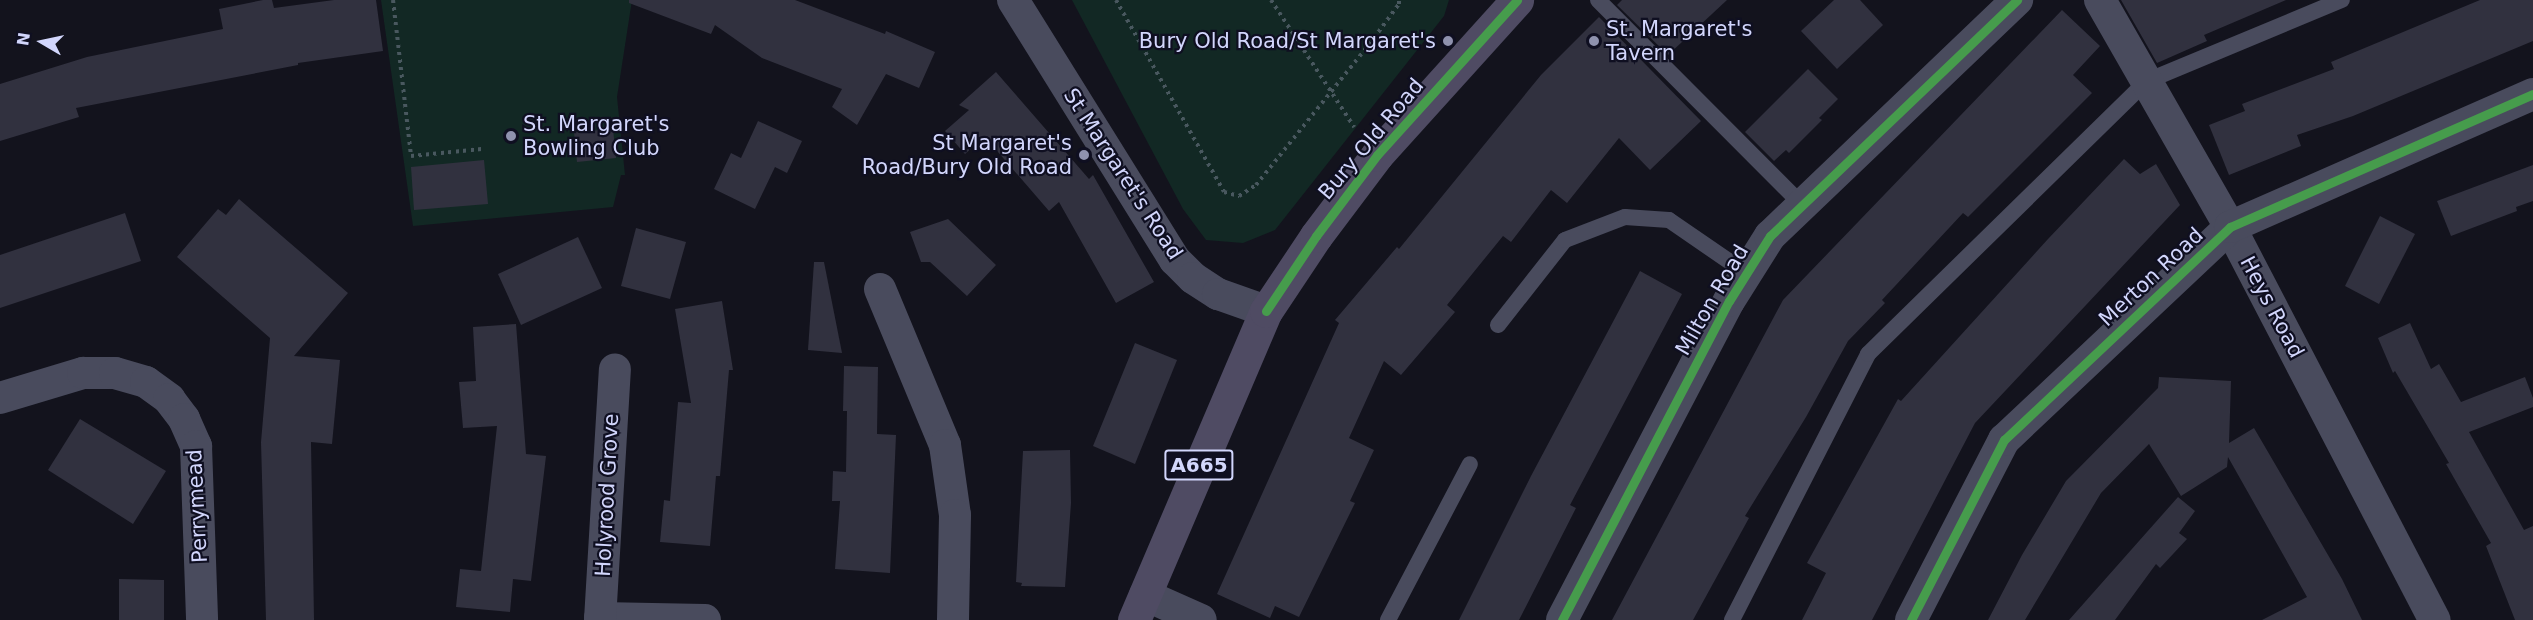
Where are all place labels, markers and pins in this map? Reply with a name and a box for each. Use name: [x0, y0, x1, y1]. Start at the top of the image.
place label: St. Margaret's Tavern: [1606, 16, 1752, 66]
place label: Bury Old Road/St Margaret's: [1139, 28, 1436, 54]
marker: Bury Old Road/St Margaret's: [1441, 34, 1455, 48]
marker: St. Margaret's Tavern: [1587, 34, 1601, 48]
place label: St. Margaret's Bowling Club: [523, 111, 669, 161]
marker: St. Margaret's Bowling Club: [504, 129, 518, 143]
place label: St Margaret's Road/Bury Old Road: [862, 130, 1072, 180]
marker: St Margaret's Road/Bury Old Road: [1077, 148, 1091, 162]

